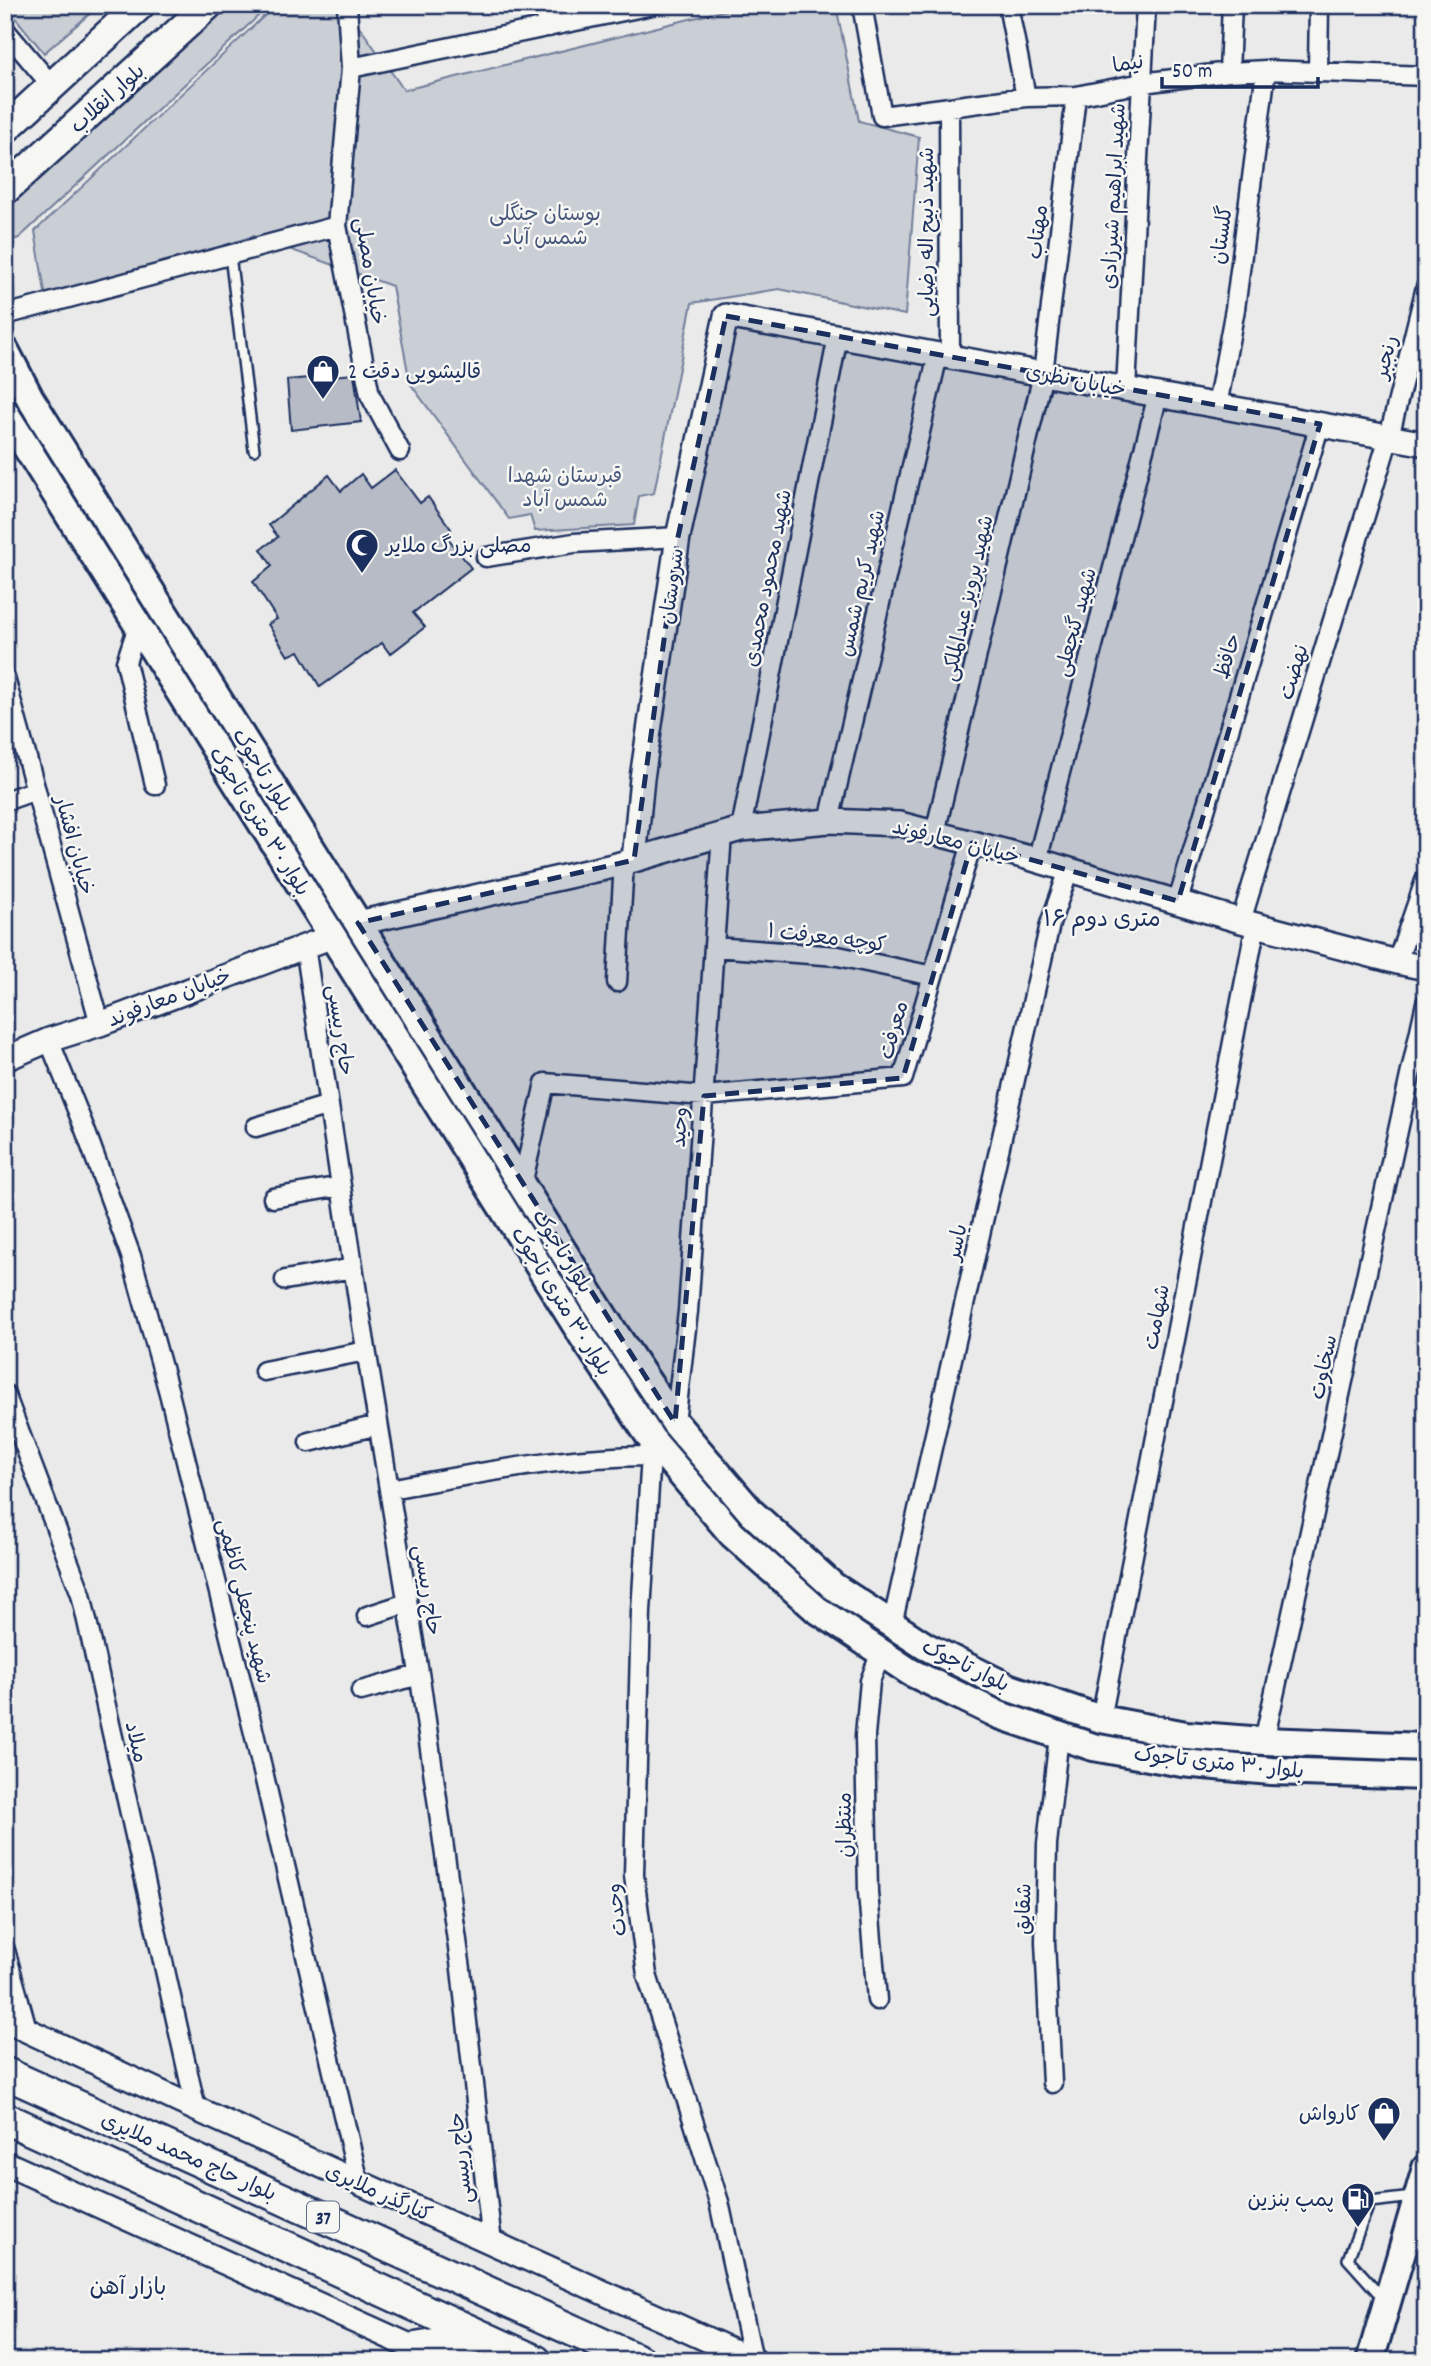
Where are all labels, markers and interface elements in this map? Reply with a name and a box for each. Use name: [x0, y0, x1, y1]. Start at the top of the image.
scale bar: [1162, 46, 1317, 90]
street label: نیما: [1111, 48, 1147, 83]
street label: بلوار انقلاب: [65, 58, 153, 142]
text: 50 m: [1172, 58, 1212, 88]
street label: شهید ابراهیم شیرزادی: [1096, 102, 1136, 290]
street label: شهید ذبیح اله رضایی: [914, 147, 944, 317]
park label: بوستان جنگلی شمس آباد: [489, 201, 601, 255]
street label: مهتاب: [1022, 203, 1058, 261]
street label: گلستان: [1205, 204, 1243, 267]
street label: خیابان مصلی: [345, 215, 391, 328]
street label: رنجبر: [1368, 333, 1408, 385]
shop icon: قالیشویی دقت 2: [304, 352, 342, 401]
place label: قالیشویی دقت 2: [348, 359, 481, 389]
street label: خیابان نظری: [1023, 359, 1128, 407]
park label: قبرستان شهدا شمس آباد: [508, 463, 622, 517]
street label: شهید محمود محمدی: [738, 487, 802, 670]
street label: شهید کریم شمس: [832, 507, 895, 660]
street label: شهید پرویز عبدالملکی: [936, 513, 1004, 685]
mosque icon: مصلی بزرگ ملایر: [343, 526, 381, 575]
place label: مصلی بزرگ ملایر: [384, 533, 531, 563]
street label: سروستان: [654, 546, 694, 626]
street label: شهید گنجعلی: [1049, 565, 1107, 681]
street label: حافظ: [1209, 630, 1251, 683]
street label: نهضت: [1273, 641, 1318, 704]
street label: بلوار تاجوک: [223, 724, 298, 819]
street label: بلوار ۳۰ متری تاجوک: [199, 742, 315, 903]
street label: خیابان افشار: [44, 791, 100, 899]
street label: خیابان معارفوند: [889, 814, 1022, 874]
district label: ۱۶ متری دوم: [1043, 905, 1161, 938]
street label: کوچه معرفت ۱: [765, 918, 888, 962]
street label: خیابان معارفوند: [104, 963, 236, 1037]
street label: حاج رییسی: [317, 983, 359, 1078]
street label: معرفت: [873, 998, 919, 1064]
street label: وحید: [666, 1106, 698, 1148]
street label: بلوار تاجوک: [523, 1205, 598, 1300]
street label: یاسر: [940, 1221, 978, 1266]
street label: بلوار ۳۰ متری تاجوک: [501, 1222, 617, 1383]
street label: شهامت: [1138, 1282, 1180, 1353]
street label: سخاوت: [1304, 1332, 1347, 1403]
street label: شهید پنجعلی کاظمی: [207, 1516, 277, 1687]
street label: حاج رییسی: [403, 1543, 447, 1638]
street label: بلوار تاجوک: [916, 1634, 1014, 1702]
street label: میلاد: [115, 1719, 153, 1766]
street label: بلوار ۳۰ متری تاجوک: [1132, 1741, 1305, 1789]
street label: منتظران: [831, 1792, 863, 1858]
street label: وحدت: [601, 1881, 637, 1938]
street label: شقایق: [1011, 1883, 1041, 1935]
shop icon: کارواش: [1365, 2094, 1403, 2143]
place label: کارواش: [1299, 2101, 1360, 2131]
street label: بلوار حاج محمد ملایری: [95, 2107, 280, 2211]
street label: حاج رییسی: [443, 2111, 483, 2205]
street label: کنارگذر ملایری: [320, 2158, 436, 2232]
fuel station icon: پمپ بنزین: [1339, 2180, 1377, 2229]
place label: پمپ بنزین: [1248, 2187, 1334, 2217]
road number: 37: [307, 2202, 339, 2232]
district label: بازار آهن: [89, 2273, 167, 2306]

